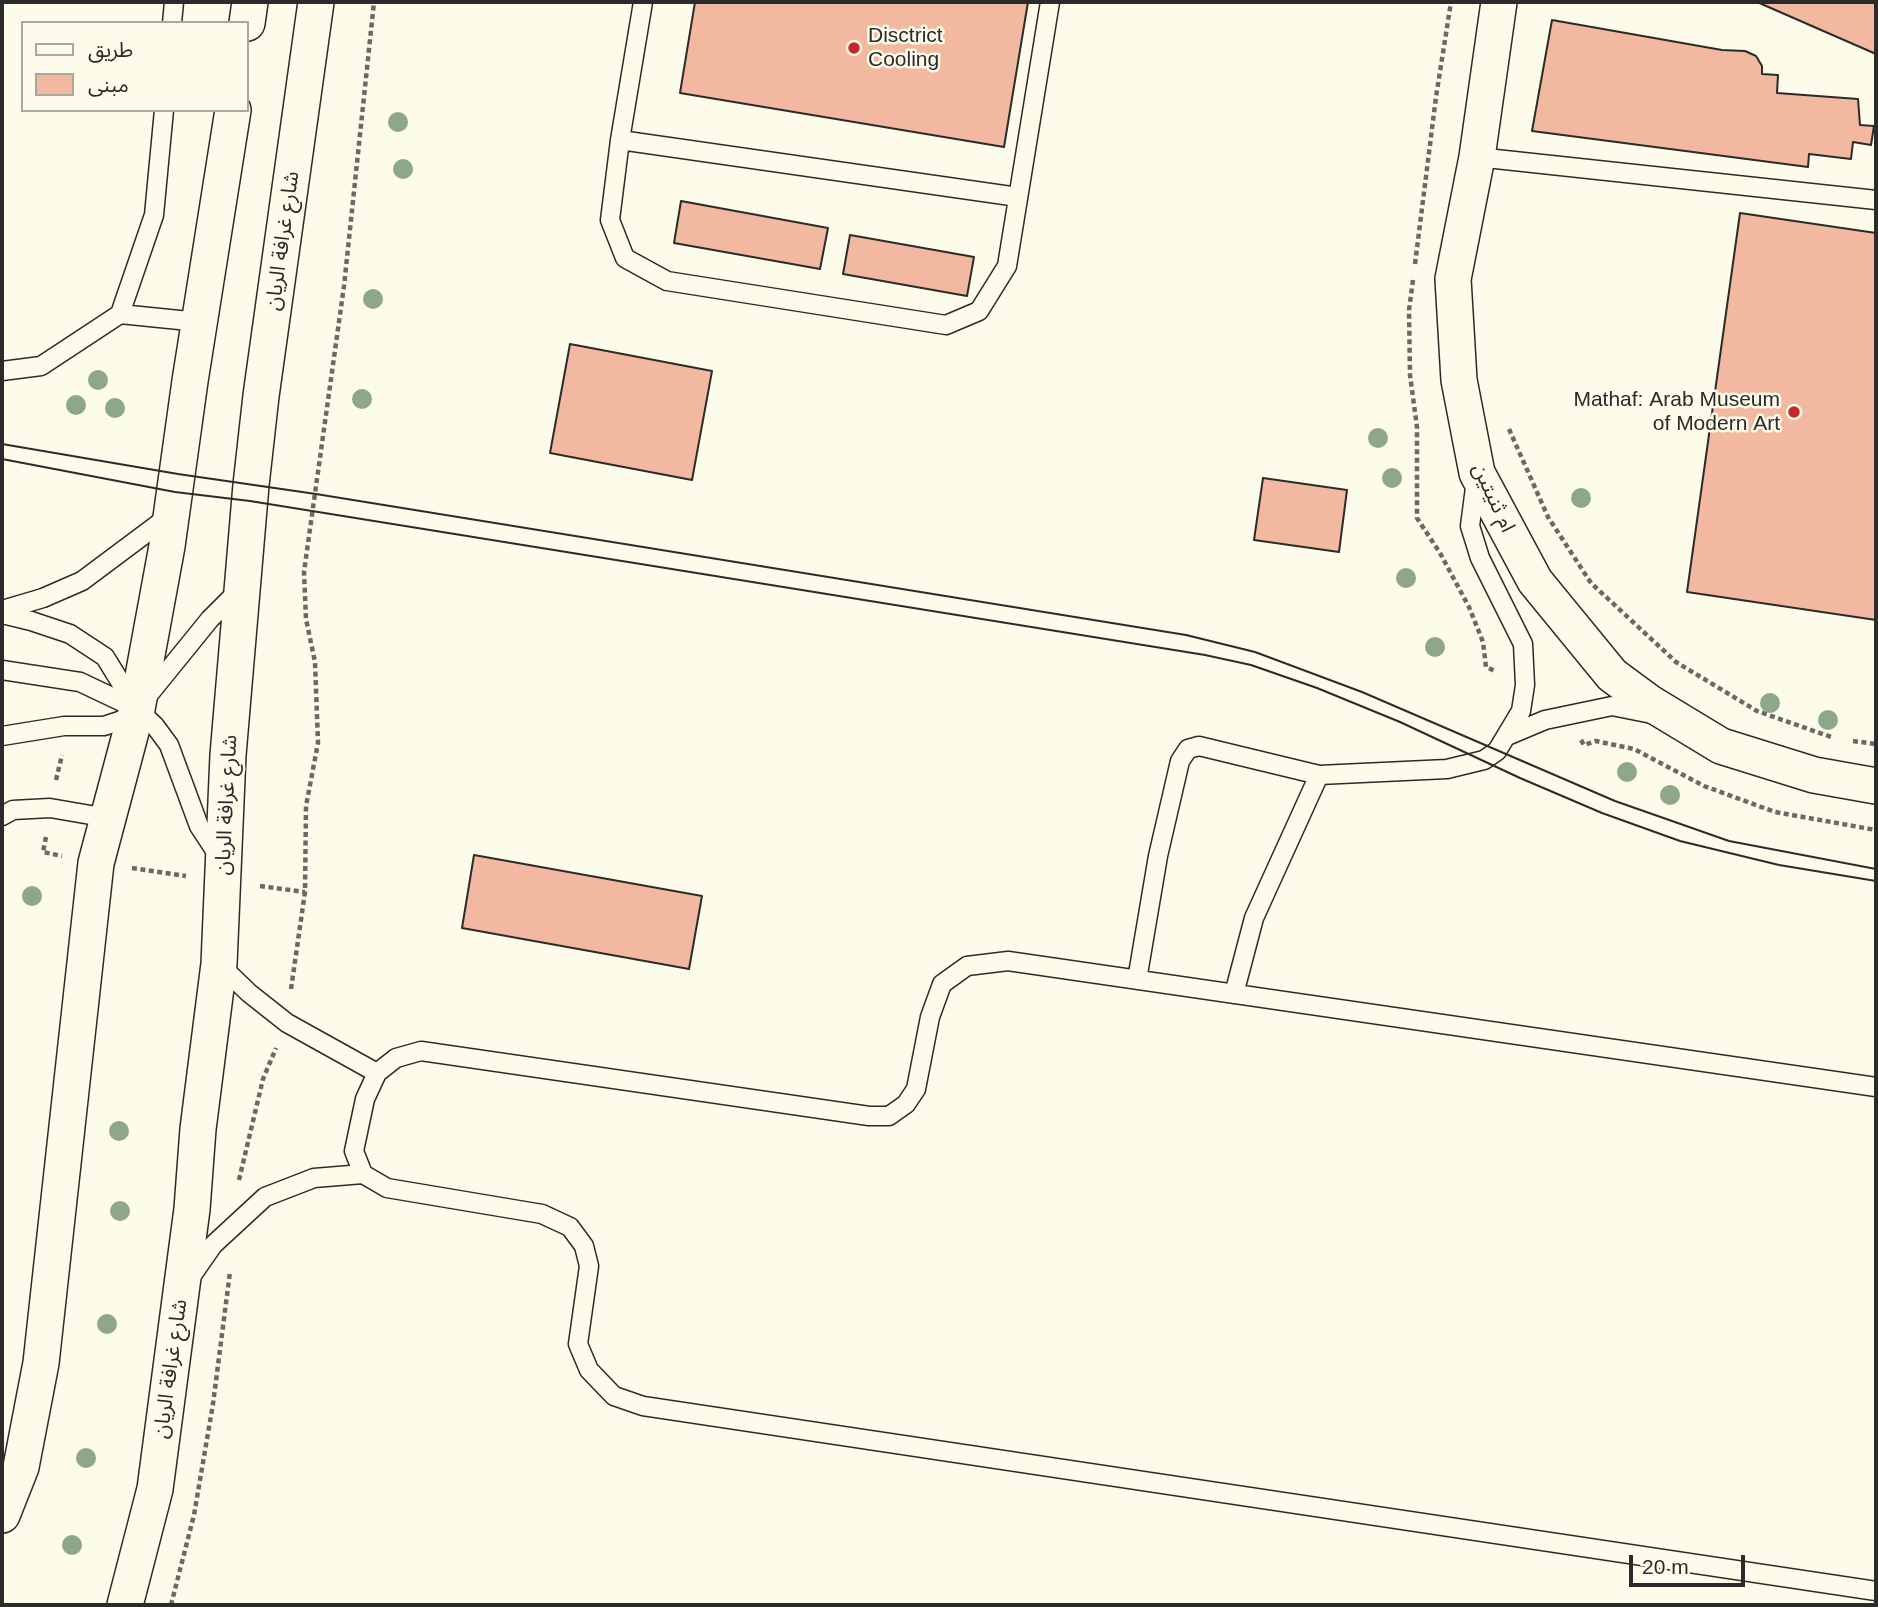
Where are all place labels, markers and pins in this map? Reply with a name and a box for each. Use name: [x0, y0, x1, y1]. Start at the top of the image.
place label: Disctrict Cooling: [868, 23, 943, 73]
marker: Disctrict Cooling: [846, 40, 862, 56]
place label: Mathaf: Arab Museum of Modern Art: [1573, 387, 1780, 437]
marker: Mathaf: Arab Museum of Modern Art: [1786, 404, 1802, 420]

